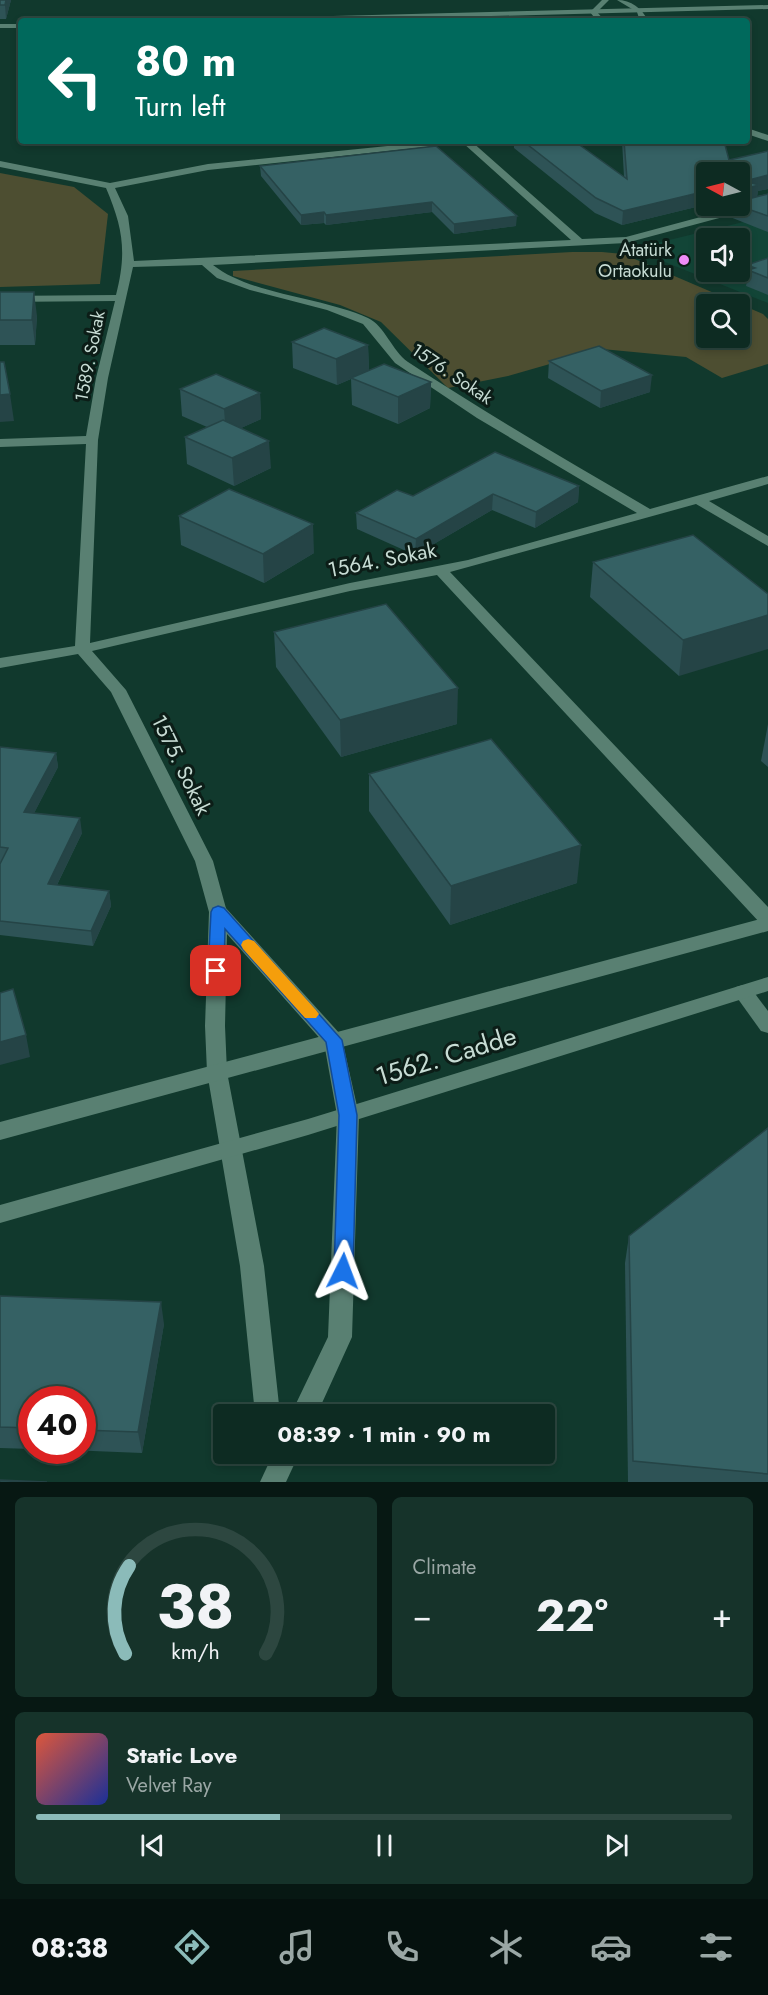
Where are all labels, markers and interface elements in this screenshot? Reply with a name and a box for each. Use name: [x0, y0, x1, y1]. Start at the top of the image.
text: 80 m: [135, 31, 236, 92]
icon: left: [36, 42, 114, 120]
text: Turn left: [135, 87, 225, 126]
north arrow: [696, 162, 750, 216]
map controls: [696, 162, 750, 348]
button: sound: [696, 228, 750, 282]
place label: Atatürk Ortaokulu: [598, 237, 672, 284]
marker: Atatürk Ortaokulu: [677, 253, 691, 267]
button: search: [696, 294, 750, 348]
street label: 1589. Sokak: [68, 308, 112, 404]
street label: 1576. Sokak: [406, 337, 498, 411]
street label: 1564. Sokak: [325, 535, 439, 585]
street label: 1575. Sokak: [144, 710, 219, 821]
pin: [190, 945, 241, 996]
icon: arrive: [199, 954, 232, 987]
street label: 1562. Cadde: [371, 1017, 521, 1095]
position arrow: [311, 1239, 375, 1303]
speed limit sign: 40: [18, 1386, 96, 1464]
text: 08:39 · 1 min · 90 m: [278, 1418, 490, 1450]
text: Climate: [413, 1553, 476, 1582]
text: 38: [157, 1561, 235, 1651]
text: 22°: [536, 1583, 608, 1648]
text: −: [413, 1592, 432, 1639]
text: +: [712, 1592, 732, 1639]
text: km/h: [172, 1636, 220, 1667]
text: Static Love: [126, 1739, 237, 1771]
text: Velvet Ray: [126, 1771, 212, 1800]
icon: previous: [136, 1829, 169, 1862]
icon: pause: [368, 1829, 401, 1862]
icon: next: [600, 1829, 633, 1862]
icon: directions: [171, 1926, 213, 1968]
icon: music: [276, 1926, 318, 1968]
icon: phone: [381, 1926, 423, 1968]
icon: climate: [485, 1926, 527, 1968]
icon: car: [590, 1926, 632, 1968]
icon: filters: [695, 1926, 737, 1968]
text: 08:38: [31, 1928, 109, 1967]

